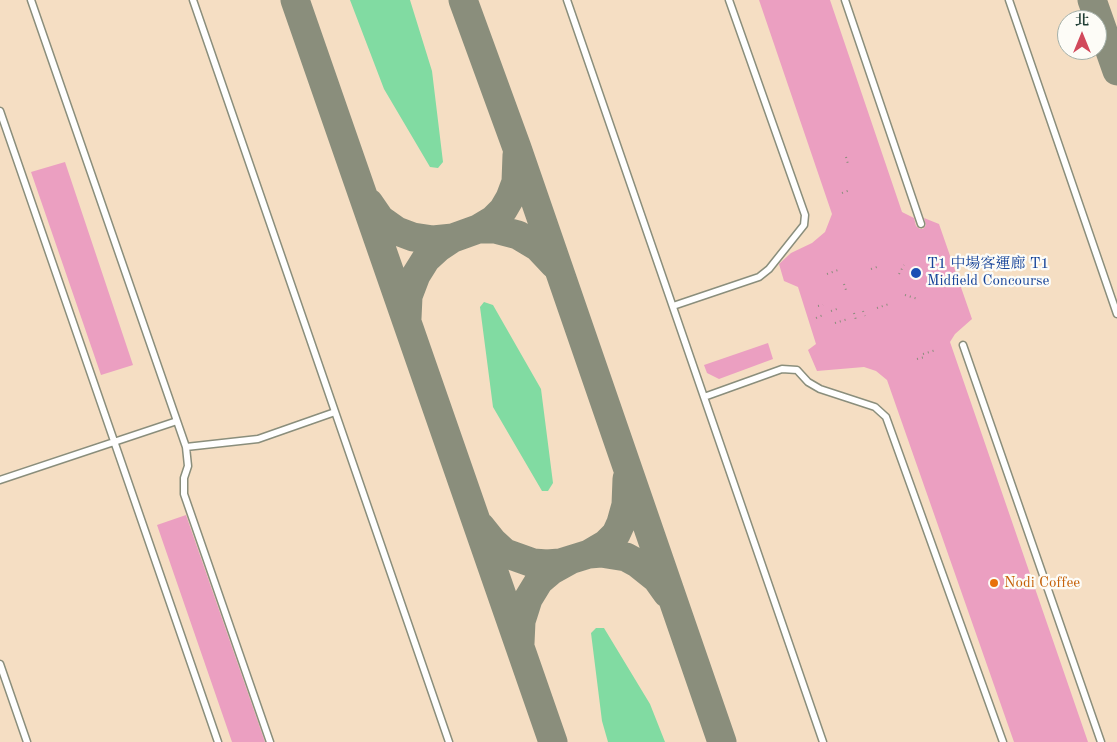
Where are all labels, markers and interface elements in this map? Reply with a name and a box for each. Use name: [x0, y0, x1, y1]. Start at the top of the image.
north arrow: [1057, 10, 1107, 60]
text: 北: [1075, 14, 1089, 28]
place label: T1 中場客運廊 T1 Midfield Concourse: [927, 255, 1050, 290]
marker: T1 中場客運廊 T1 Midfield Concourse: [909, 266, 923, 280]
place label: Nodi Coffee: [1004, 574, 1080, 592]
marker: Nodi Coffee: [988, 577, 1000, 589]

